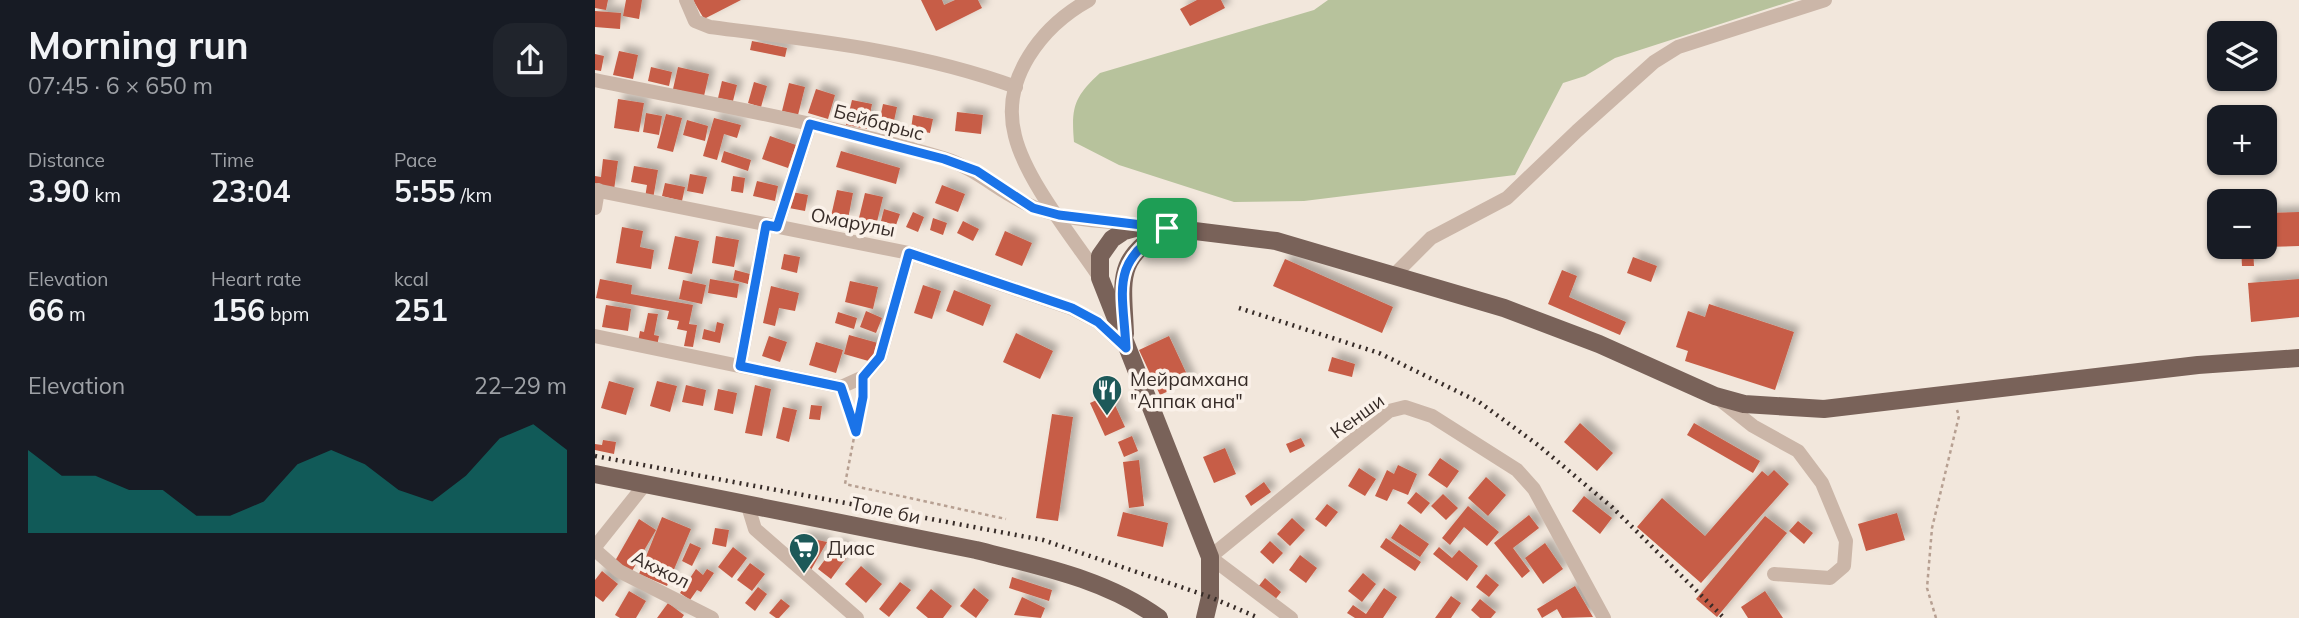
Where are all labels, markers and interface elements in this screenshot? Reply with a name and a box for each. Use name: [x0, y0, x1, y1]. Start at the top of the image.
text: Morning run: [28, 21, 249, 69]
map controls: [2207, 21, 2277, 259]
button: layers: [2207, 21, 2277, 91]
button: share: [493, 23, 567, 97]
text: 07:45 · 6 × 650 m: [28, 71, 213, 100]
street label: Бейбарыс: [831, 98, 927, 146]
button: +: [2207, 105, 2277, 175]
text: Distance: [28, 148, 105, 172]
text: Time: [211, 148, 254, 172]
text: Pace: [394, 148, 437, 172]
text: 3.90: [28, 172, 89, 210]
text: 23:04: [211, 172, 290, 210]
text: 5:55: [394, 172, 455, 210]
text: km: [89, 183, 121, 207]
text: /km: [455, 183, 492, 207]
button: −: [2207, 189, 2277, 259]
pin: [1137, 198, 1197, 258]
street label: Омарулы: [809, 202, 897, 242]
icon: arrive: [1148, 209, 1186, 247]
text: Elevation: [28, 267, 108, 291]
text: Heart rate: [211, 267, 301, 291]
text: kcal: [394, 267, 429, 291]
text: 66: [28, 291, 64, 329]
text: 156: [211, 291, 265, 329]
text: 251: [394, 291, 448, 329]
text: m: [64, 302, 86, 326]
text: bpm: [265, 302, 309, 326]
place label: Мейрамхана "Аппак ана": [1130, 367, 1249, 413]
text: Elevation: [28, 371, 125, 400]
text: 22–29 m: [474, 371, 567, 400]
restaurant icon: Мейрамхана "Аппак ана": [1090, 373, 1124, 417]
street label: Кенши: [1325, 388, 1389, 444]
street label: Толе би: [849, 491, 923, 529]
supermarket icon: Диас: [787, 531, 821, 575]
place label: Диас: [827, 536, 875, 560]
street label: Акжол: [628, 545, 694, 593]

